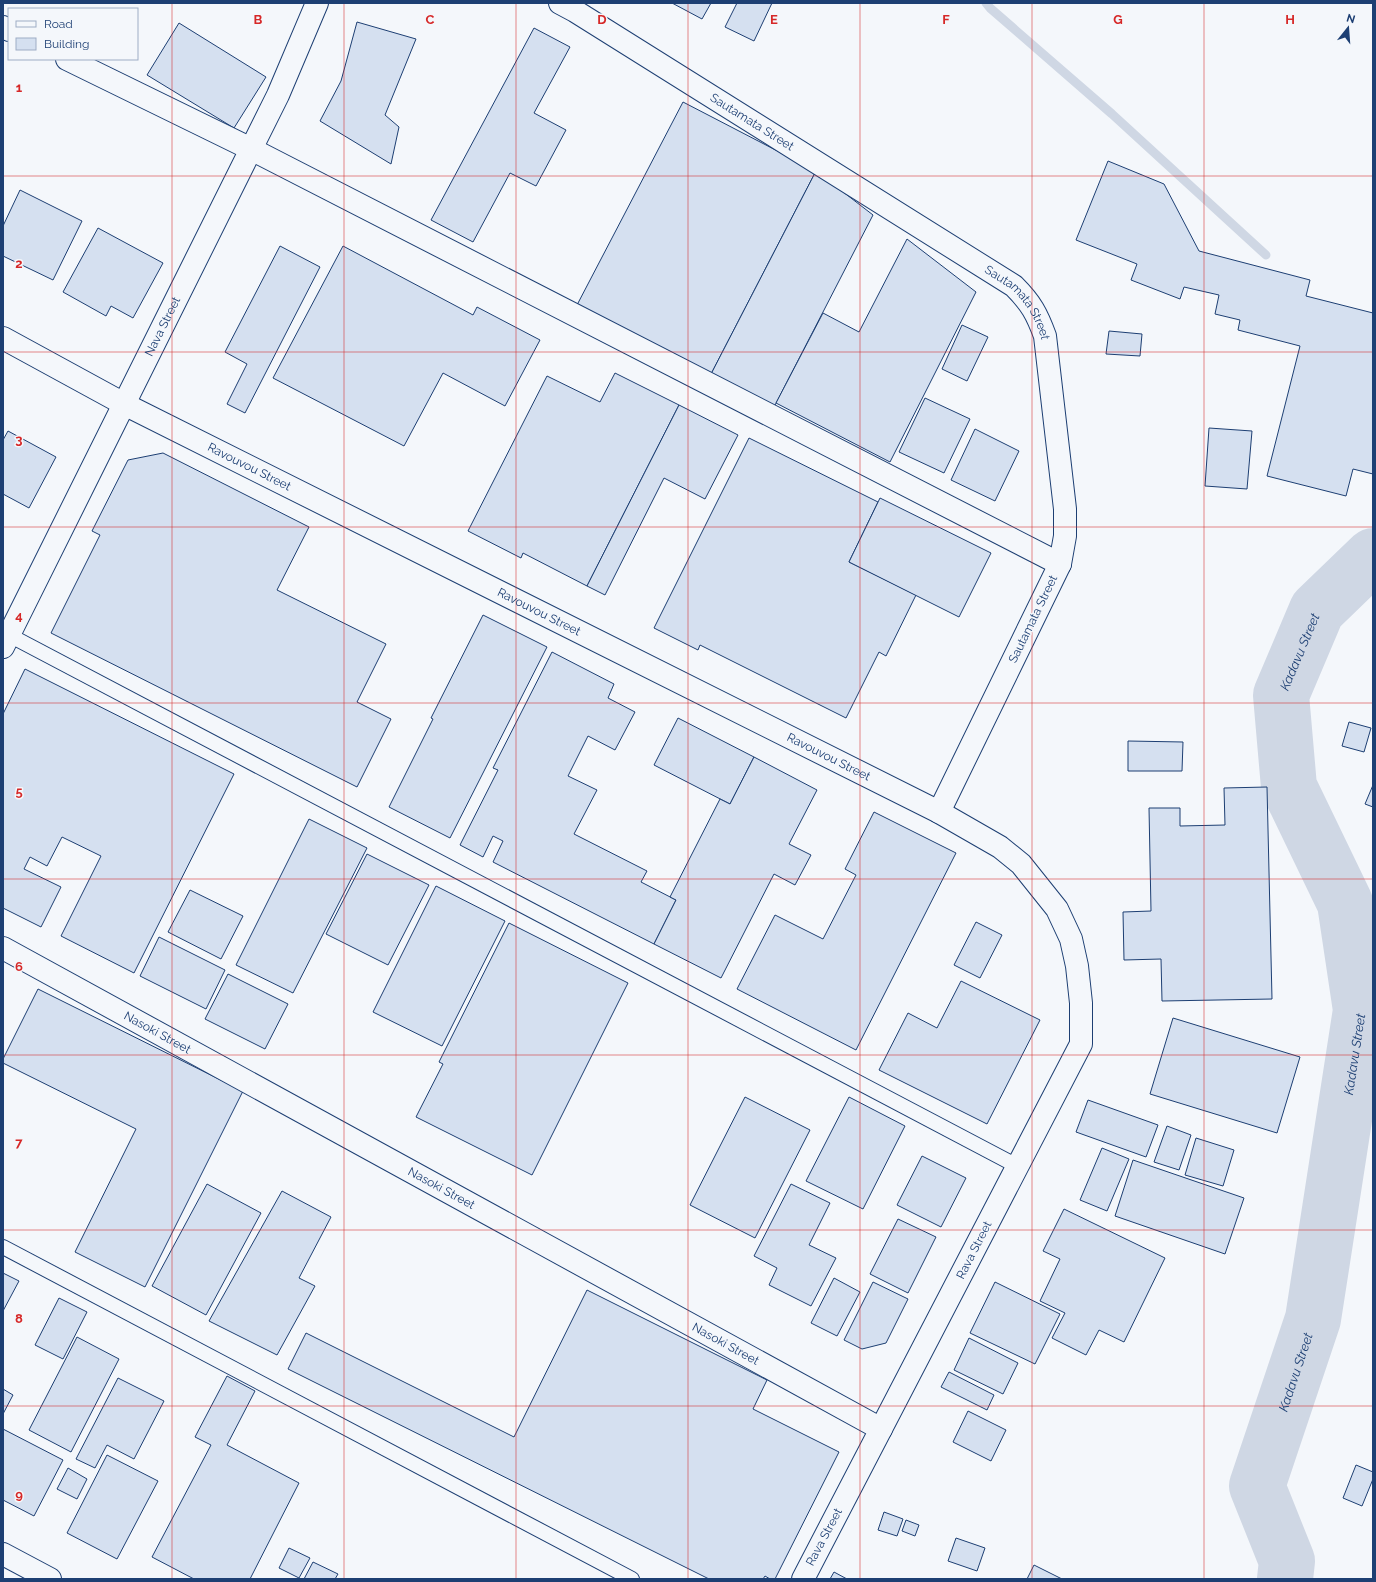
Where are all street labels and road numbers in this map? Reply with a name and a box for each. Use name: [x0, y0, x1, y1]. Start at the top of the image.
street label: Sautamata Street: [708, 91, 797, 153]
street label: Sautamata Street: [982, 263, 1052, 340]
street label: Nava Street: [142, 294, 183, 359]
street label: Ravouvou Street: [205, 440, 293, 493]
street label: Sautamata Street: [1006, 573, 1060, 665]
street label: Ravouvou Street: [495, 585, 583, 639]
street label: Ravouvou Street: [785, 730, 873, 784]
street label: Nasoki Street: [122, 1009, 193, 1056]
street label: Nasoki Street: [406, 1164, 477, 1212]
street label: Rava Street: [953, 1219, 995, 1281]
street label: Nasoki Street: [690, 1320, 762, 1368]
street label: Rava Street: [803, 1506, 845, 1568]

